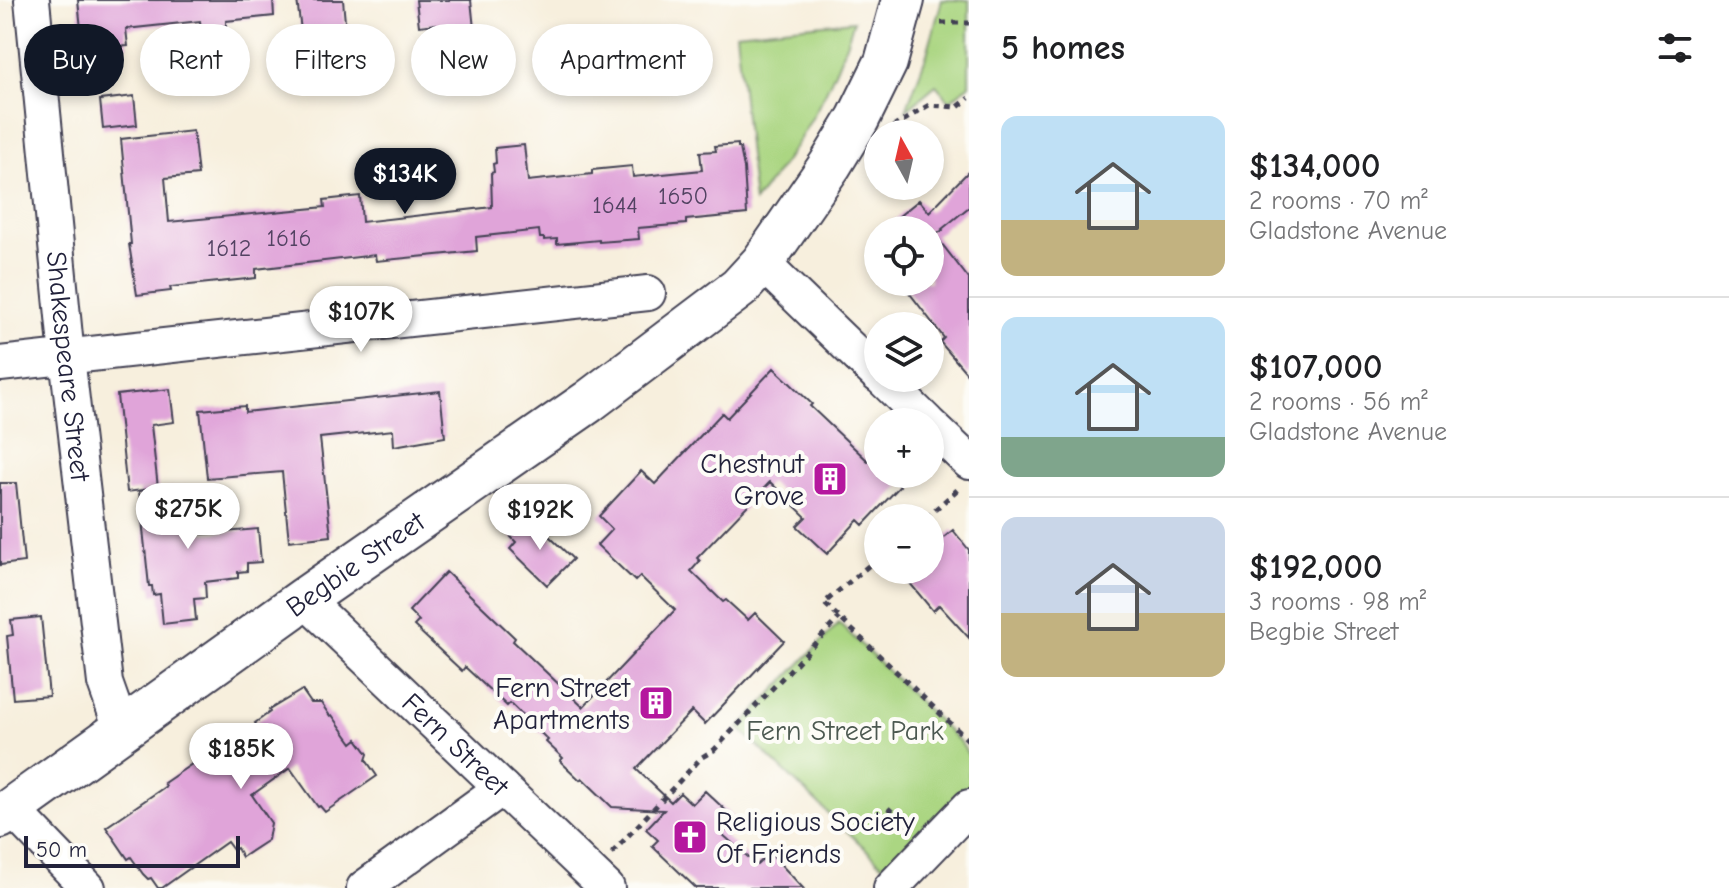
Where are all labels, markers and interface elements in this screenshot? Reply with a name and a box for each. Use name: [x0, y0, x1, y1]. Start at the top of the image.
chip: Buy: [24, 24, 124, 96]
chip: Rent: [140, 24, 250, 96]
chip: Filters: [266, 24, 395, 96]
chip: New: [411, 24, 516, 96]
chip: Apartment: [532, 24, 713, 96]
icon: filters: [1653, 26, 1697, 70]
text: 5 homes: [1001, 28, 1125, 68]
north arrow: [864, 120, 944, 200]
map controls: [864, 120, 944, 584]
text: $134,000: [1249, 146, 1380, 186]
pin: $134K: [349, 148, 461, 216]
icon: home: [1065, 148, 1161, 244]
text: $134K: [372, 159, 438, 189]
house number: 1650: [658, 182, 708, 210]
text: 2 rooms · 70 m²: [1249, 186, 1428, 216]
house number: 1644: [592, 191, 638, 219]
button: locate: [864, 216, 944, 296]
text: Gladstone Avenue: [1249, 216, 1447, 246]
house number: 1616: [266, 224, 312, 252]
house number: 1612: [207, 234, 251, 262]
street label: Shakespeare Street: [40, 250, 96, 484]
pin: $107K: [305, 286, 417, 354]
text: $107K: [327, 297, 395, 327]
button: layers: [864, 312, 944, 392]
text: $107,000: [1249, 347, 1382, 387]
icon: home: [1065, 349, 1161, 445]
text: 2 rooms · 56 m²: [1249, 387, 1428, 417]
button: +: [864, 408, 944, 488]
text: Gladstone Avenue: [1249, 417, 1447, 447]
place label: Chestnut Grove: [700, 448, 805, 512]
building icon: Chestnut Grove: [811, 460, 849, 498]
pin: $275K: [132, 483, 244, 551]
pin: $192K: [484, 484, 596, 552]
text: $275K: [154, 494, 222, 524]
text: $192K: [506, 495, 574, 525]
button: −: [864, 504, 944, 584]
street label: Begbie Street: [280, 505, 432, 624]
text: $192,000: [1249, 547, 1382, 587]
icon: home: [1065, 549, 1161, 645]
text: 3 rooms · 98 m²: [1249, 587, 1426, 617]
text: Begbie Street: [1249, 617, 1399, 647]
place label: Fern Street Apartments: [493, 672, 631, 736]
building icon: Fern Street Apartments: [637, 684, 675, 722]
street label: Fern Street: [395, 687, 516, 803]
park label: Fern Street Park: [746, 715, 944, 747]
pin: $185K: [185, 723, 297, 791]
text: $185K: [207, 734, 275, 764]
place label: Religious Society Of Friends: [716, 806, 915, 870]
church icon: Religious Society Of Friends: [671, 818, 709, 856]
scale bar: [24, 832, 240, 868]
text: 50 m: [36, 837, 87, 863]

